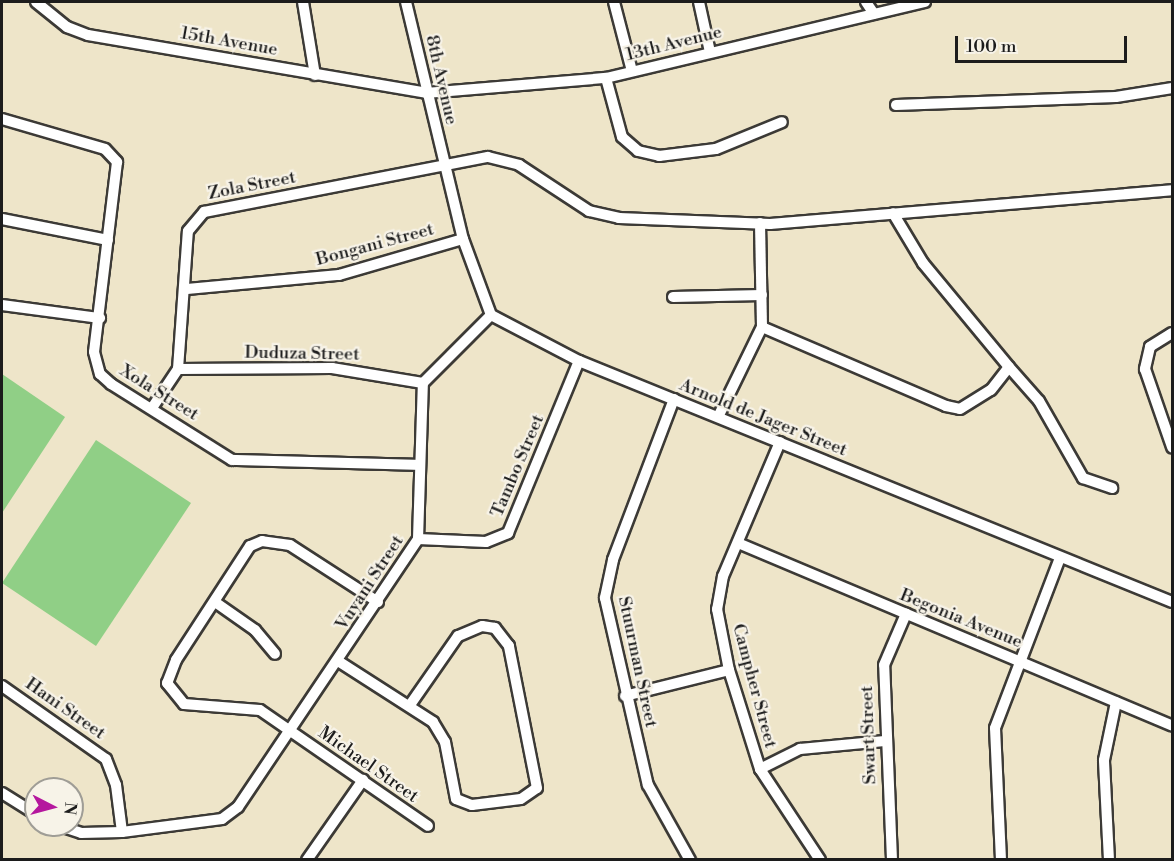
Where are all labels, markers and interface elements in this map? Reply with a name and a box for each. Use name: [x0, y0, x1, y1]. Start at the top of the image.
street label: 13th Avenue: [624, 22, 724, 66]
street label: 15th Avenue: [179, 23, 279, 61]
scale bar: [958, 24, 1130, 62]
street label: 8th Avenue: [420, 33, 462, 127]
text: 100 m: [966, 35, 1017, 58]
street label: Zola Street: [206, 167, 298, 205]
street label: Bongani Street: [314, 219, 436, 271]
street label: Duduza Street: [244, 342, 360, 366]
street label: Xola Street: [116, 360, 202, 426]
street label: Arnold de Jager Street: [676, 374, 850, 462]
street label: Tambo Street: [487, 411, 549, 521]
street label: Vuyani Street: [331, 531, 409, 635]
street label: Begonia Avenue: [897, 585, 1025, 653]
street label: Stuurman Street: [613, 594, 661, 730]
street label: Campher Street: [727, 621, 781, 751]
street label: Hani Street: [21, 674, 109, 744]
street label: Swart Street: [856, 685, 882, 785]
street label: Michael Street: [314, 722, 422, 808]
north arrow: [24, 777, 84, 837]
text: N: [59, 801, 81, 816]

